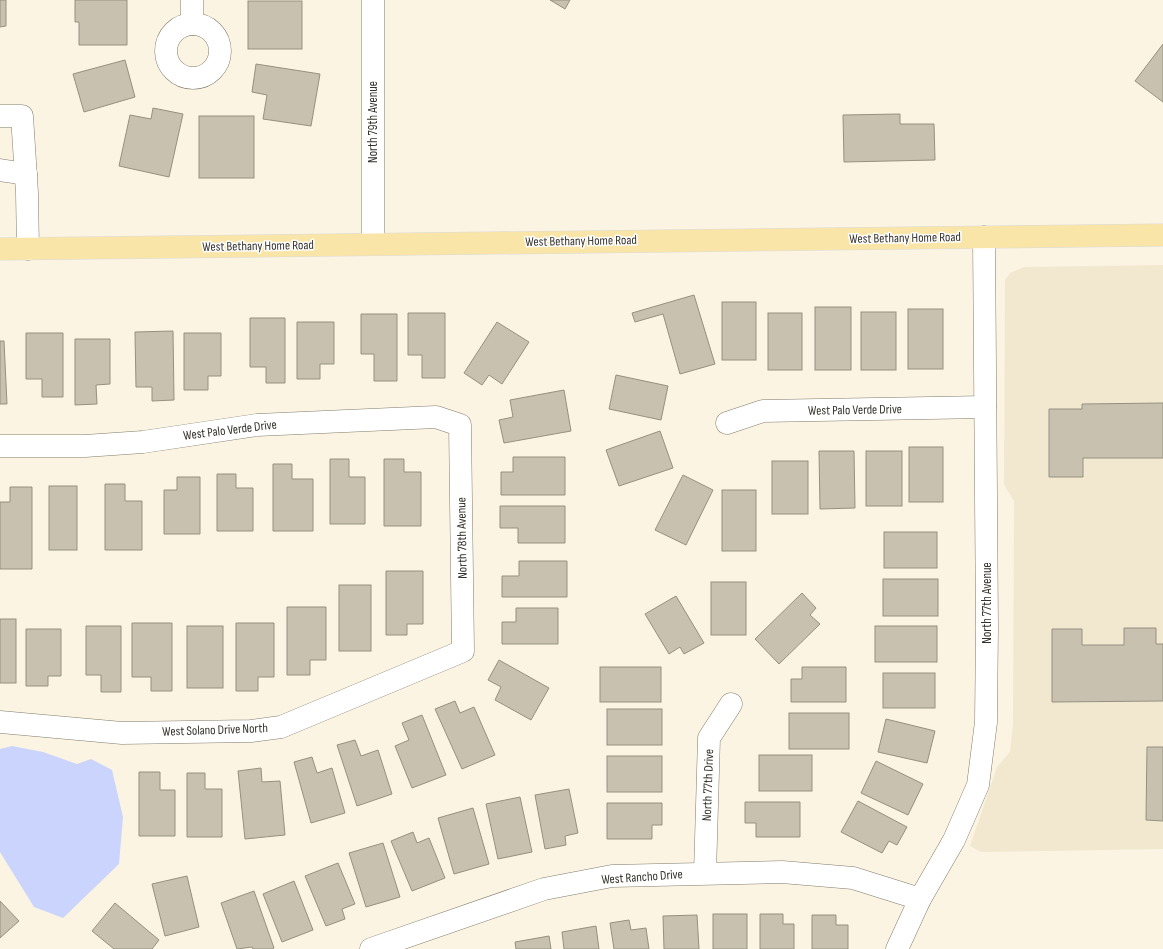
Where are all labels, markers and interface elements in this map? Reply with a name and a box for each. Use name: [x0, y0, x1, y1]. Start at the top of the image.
street label: North 79th Avenue: [365, 81, 381, 163]
street label: West Bethany Home Road: [849, 229, 961, 247]
street label: West Bethany Home Road: [525, 232, 637, 250]
street label: West Bethany Home Road: [202, 237, 314, 255]
street label: West Palo Verde Drive: [808, 401, 902, 419]
street label: West Palo Verde Drive: [182, 416, 278, 444]
street label: North 78th Avenue: [453, 497, 471, 579]
street label: North 77th Avenue: [979, 562, 995, 644]
street label: West Solano Drive North: [162, 720, 268, 740]
street label: North 77th Drive: [699, 749, 717, 821]
street label: West Rancho Drive: [601, 866, 683, 888]

